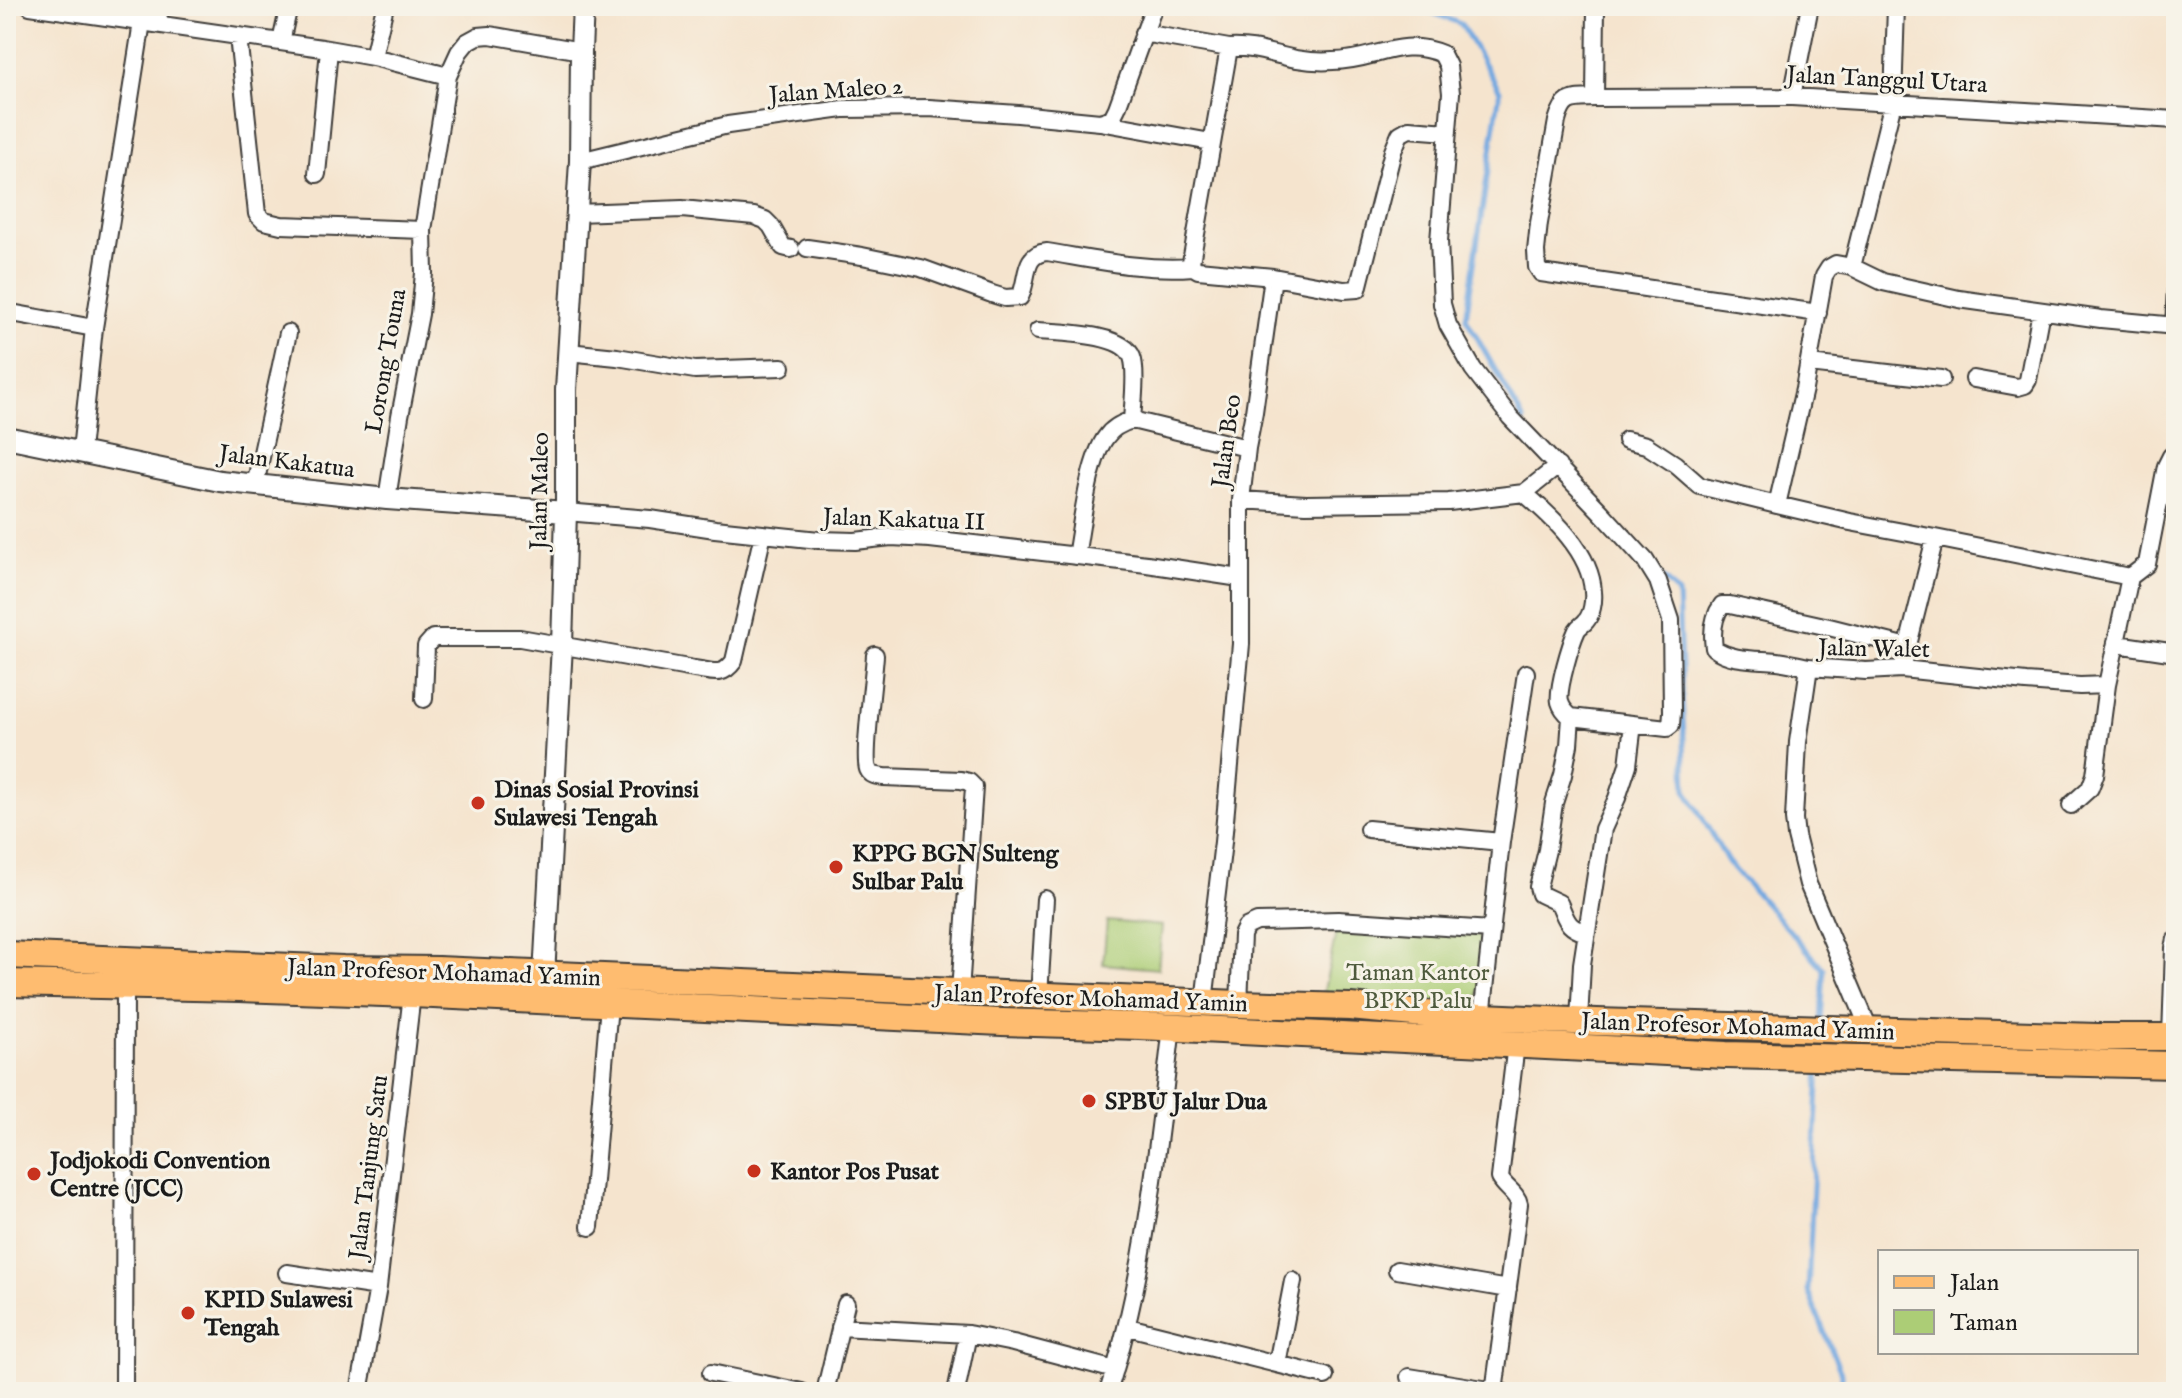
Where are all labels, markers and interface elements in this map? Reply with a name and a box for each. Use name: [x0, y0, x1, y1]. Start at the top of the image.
street label: Jalan Tanggul Utara: [1783, 60, 1989, 101]
street label: Jalan Maleo 2: [765, 71, 904, 112]
street label: Lorong Touna: [358, 286, 415, 436]
street label: Jalan Beo: [1205, 392, 1249, 493]
street label: Jalan Maleo: [524, 432, 557, 553]
street label: Jalan Kakatua: [214, 438, 357, 486]
street label: Jalan Kakatua II: [819, 502, 986, 539]
street label: Jalan Walet: [1815, 633, 1930, 666]
place label: Dinas Sosial Provinsi Sulawesi Tengah: [494, 775, 699, 834]
marker: Dinas Sosial Provinsi Sulawesi Tengah: [469, 794, 487, 812]
place label: KPPG BGN Sulteng Sulbar Palu: [852, 839, 1060, 898]
marker: KPPG BGN Sulteng Sulbar Palu: [827, 858, 845, 876]
street label: Jalan Profesor Mohamad Yamin: [283, 952, 602, 994]
park label: Taman Kantor BPKP Palu: [1346, 958, 1490, 1017]
street label: Jalan Profesor Mohamad Yamin: [930, 978, 1249, 1020]
street label: Jalan Profesor Mohamad Yamin: [1577, 1006, 1896, 1048]
street label: Jalan Tanjung Satu: [342, 1073, 396, 1264]
place label: SPBU Jalur Dua: [1105, 1087, 1267, 1118]
marker: SPBU Jalur Dua: [1080, 1092, 1098, 1110]
place label: Jodjokodi Convention Centre (JCC): [47, 1146, 271, 1205]
place label: Kantor Pos Pusat: [770, 1157, 940, 1188]
marker: Kantor Pos Pusat: [745, 1162, 763, 1180]
marker: Jodjokodi Convention Centre (JCC): [25, 1165, 43, 1183]
legend: [1878, 1250, 2138, 1354]
text: Jalan: [1947, 1268, 1999, 1299]
place label: KPID Sulawesi Tengah: [203, 1285, 354, 1344]
marker: KPID Sulawesi Tengah: [179, 1304, 197, 1322]
text: Taman: [1950, 1308, 2018, 1339]

